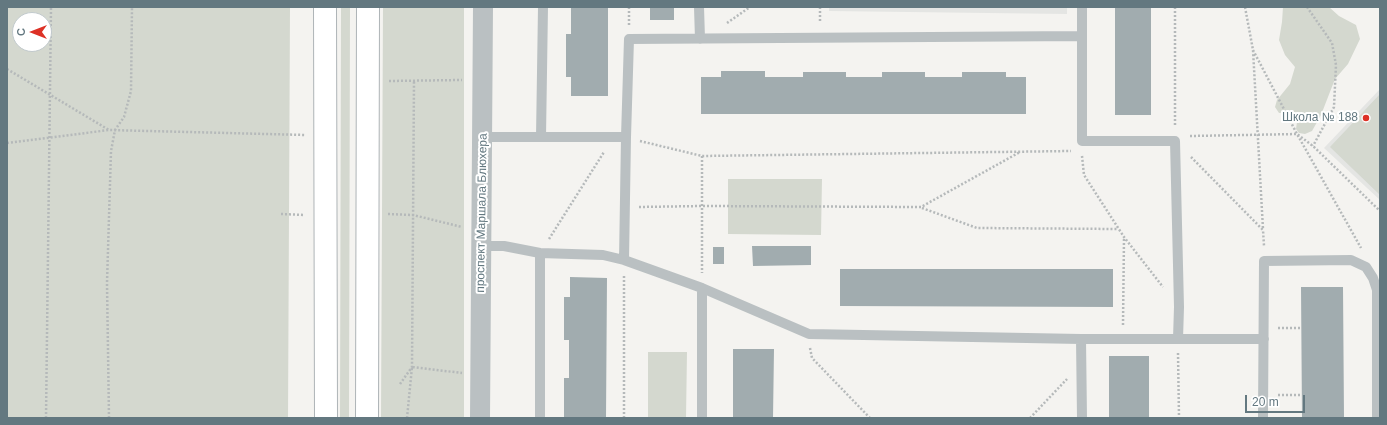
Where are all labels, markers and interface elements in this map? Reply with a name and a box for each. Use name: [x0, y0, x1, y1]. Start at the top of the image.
north arrow: [12, 12, 52, 52]
text: С: [15, 28, 27, 36]
place label: Школа № 188: [1282, 111, 1358, 125]
marker: Школа № 188: [1361, 113, 1371, 123]
street label: проспект Маршала Блюхера: [473, 133, 491, 293]
scale bar: [1247, 387, 1307, 413]
text: 20 m: [1252, 395, 1279, 409]

